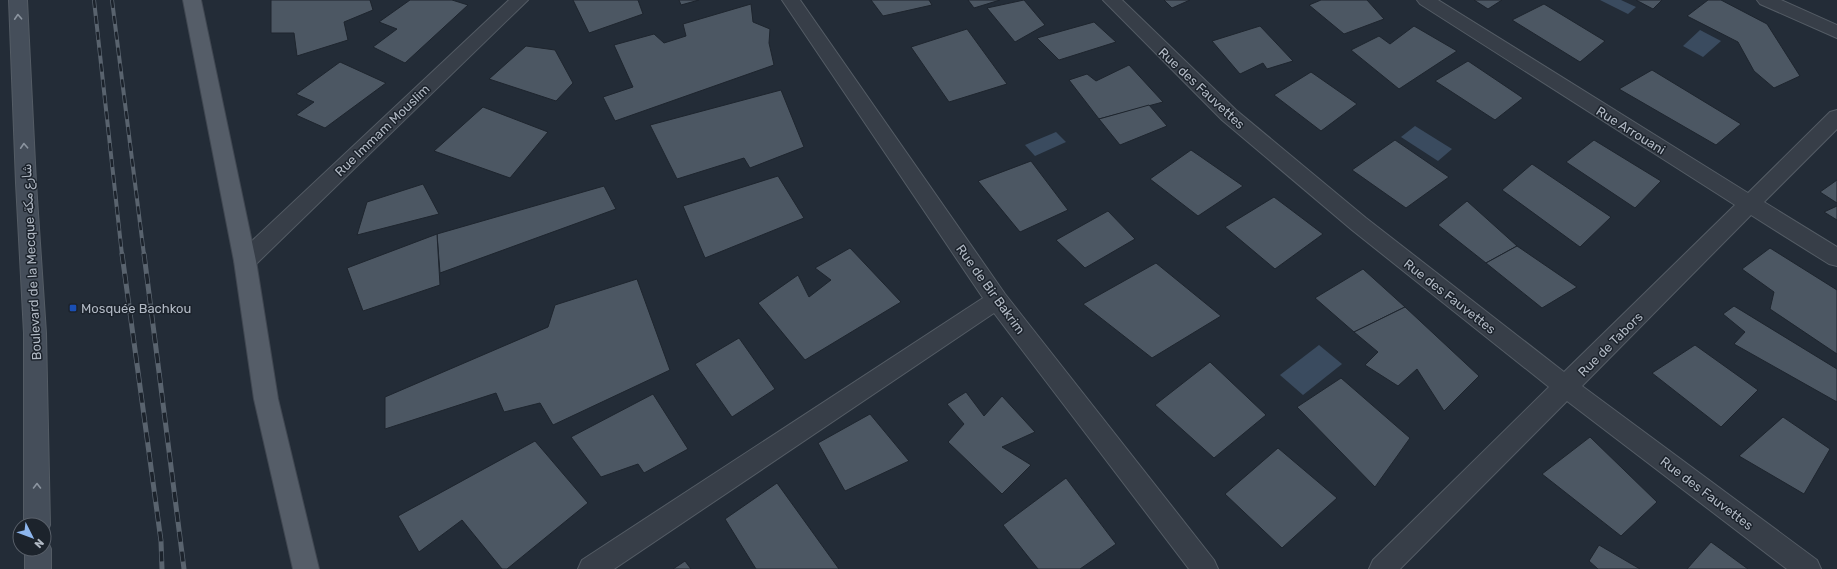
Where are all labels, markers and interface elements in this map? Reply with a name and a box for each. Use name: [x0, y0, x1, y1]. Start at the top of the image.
one-way arrow: [14, 13, 23, 20]
street label: Rue des Fauvettes: [1156, 45, 1248, 132]
street label: Rue Immam Mouslim: [332, 81, 433, 179]
street label: Rue Arrouani: [1594, 103, 1668, 158]
one-way arrow: [20, 143, 28, 149]
street label: Boulevard de la Mecque شارع مكة: [19, 163, 46, 361]
street label: Rue de Bir Bakrim: [953, 242, 1028, 337]
street label: Rue des Fauvettes: [1401, 256, 1499, 337]
place label: Mosquée Bachkou: [81, 301, 191, 316]
marker: Mosquée Bachkou: [68, 303, 78, 313]
street label: Rue de Tabors: [1575, 309, 1646, 380]
street label: Rue des Fauvettes: [1657, 454, 1756, 533]
one-way arrow: [33, 483, 41, 489]
north arrow: [12, 517, 52, 557]
text: N: [32, 536, 47, 551]

